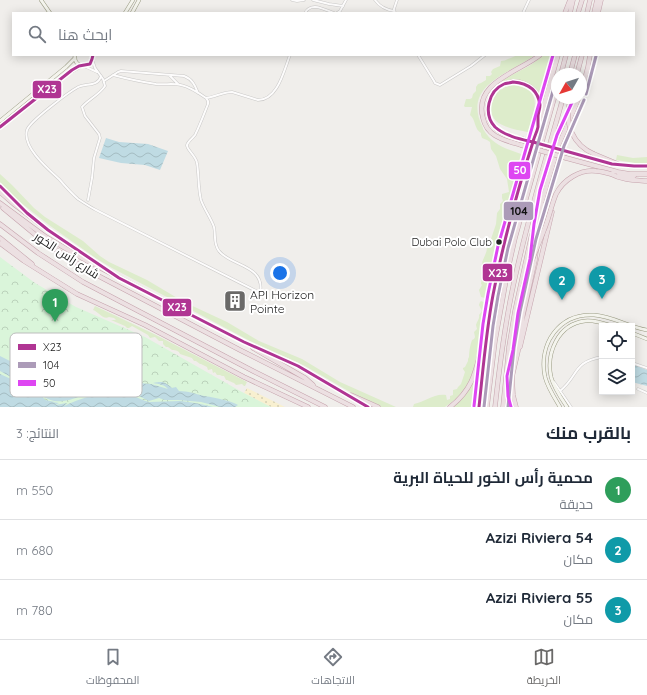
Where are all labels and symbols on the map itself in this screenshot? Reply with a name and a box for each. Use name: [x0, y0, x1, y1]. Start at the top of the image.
north arrow: [551, 68, 587, 104]
line badge: X23: [32, 80, 62, 99]
text: X23: [37, 82, 57, 96]
line badge: 50: [508, 161, 531, 180]
text: 50: [513, 163, 527, 177]
line badge: 104: [503, 201, 534, 221]
text: 104: [510, 204, 528, 218]
street label: شارع رأس الخور: [30, 228, 102, 282]
place label: Dubai Polo Club: [411, 235, 492, 249]
marker: Dubai Polo Club: [494, 237, 504, 247]
your location: [270, 263, 290, 283]
line badge: X23: [482, 263, 513, 282]
text: X23: [488, 266, 508, 280]
pin: 3: [589, 266, 615, 299]
pin: 2: [549, 267, 575, 300]
place label: API Horizon Pointe: [250, 287, 314, 316]
building icon: API Horizon Pointe: [222, 288, 248, 314]
pin: 1: [42, 289, 68, 322]
line badge: X23: [162, 298, 192, 317]
text: X23: [167, 300, 187, 314]
legend: [10, 333, 142, 397]
text: X23: [43, 340, 62, 354]
text: 104: [43, 358, 60, 372]
text: 50: [43, 376, 56, 390]

